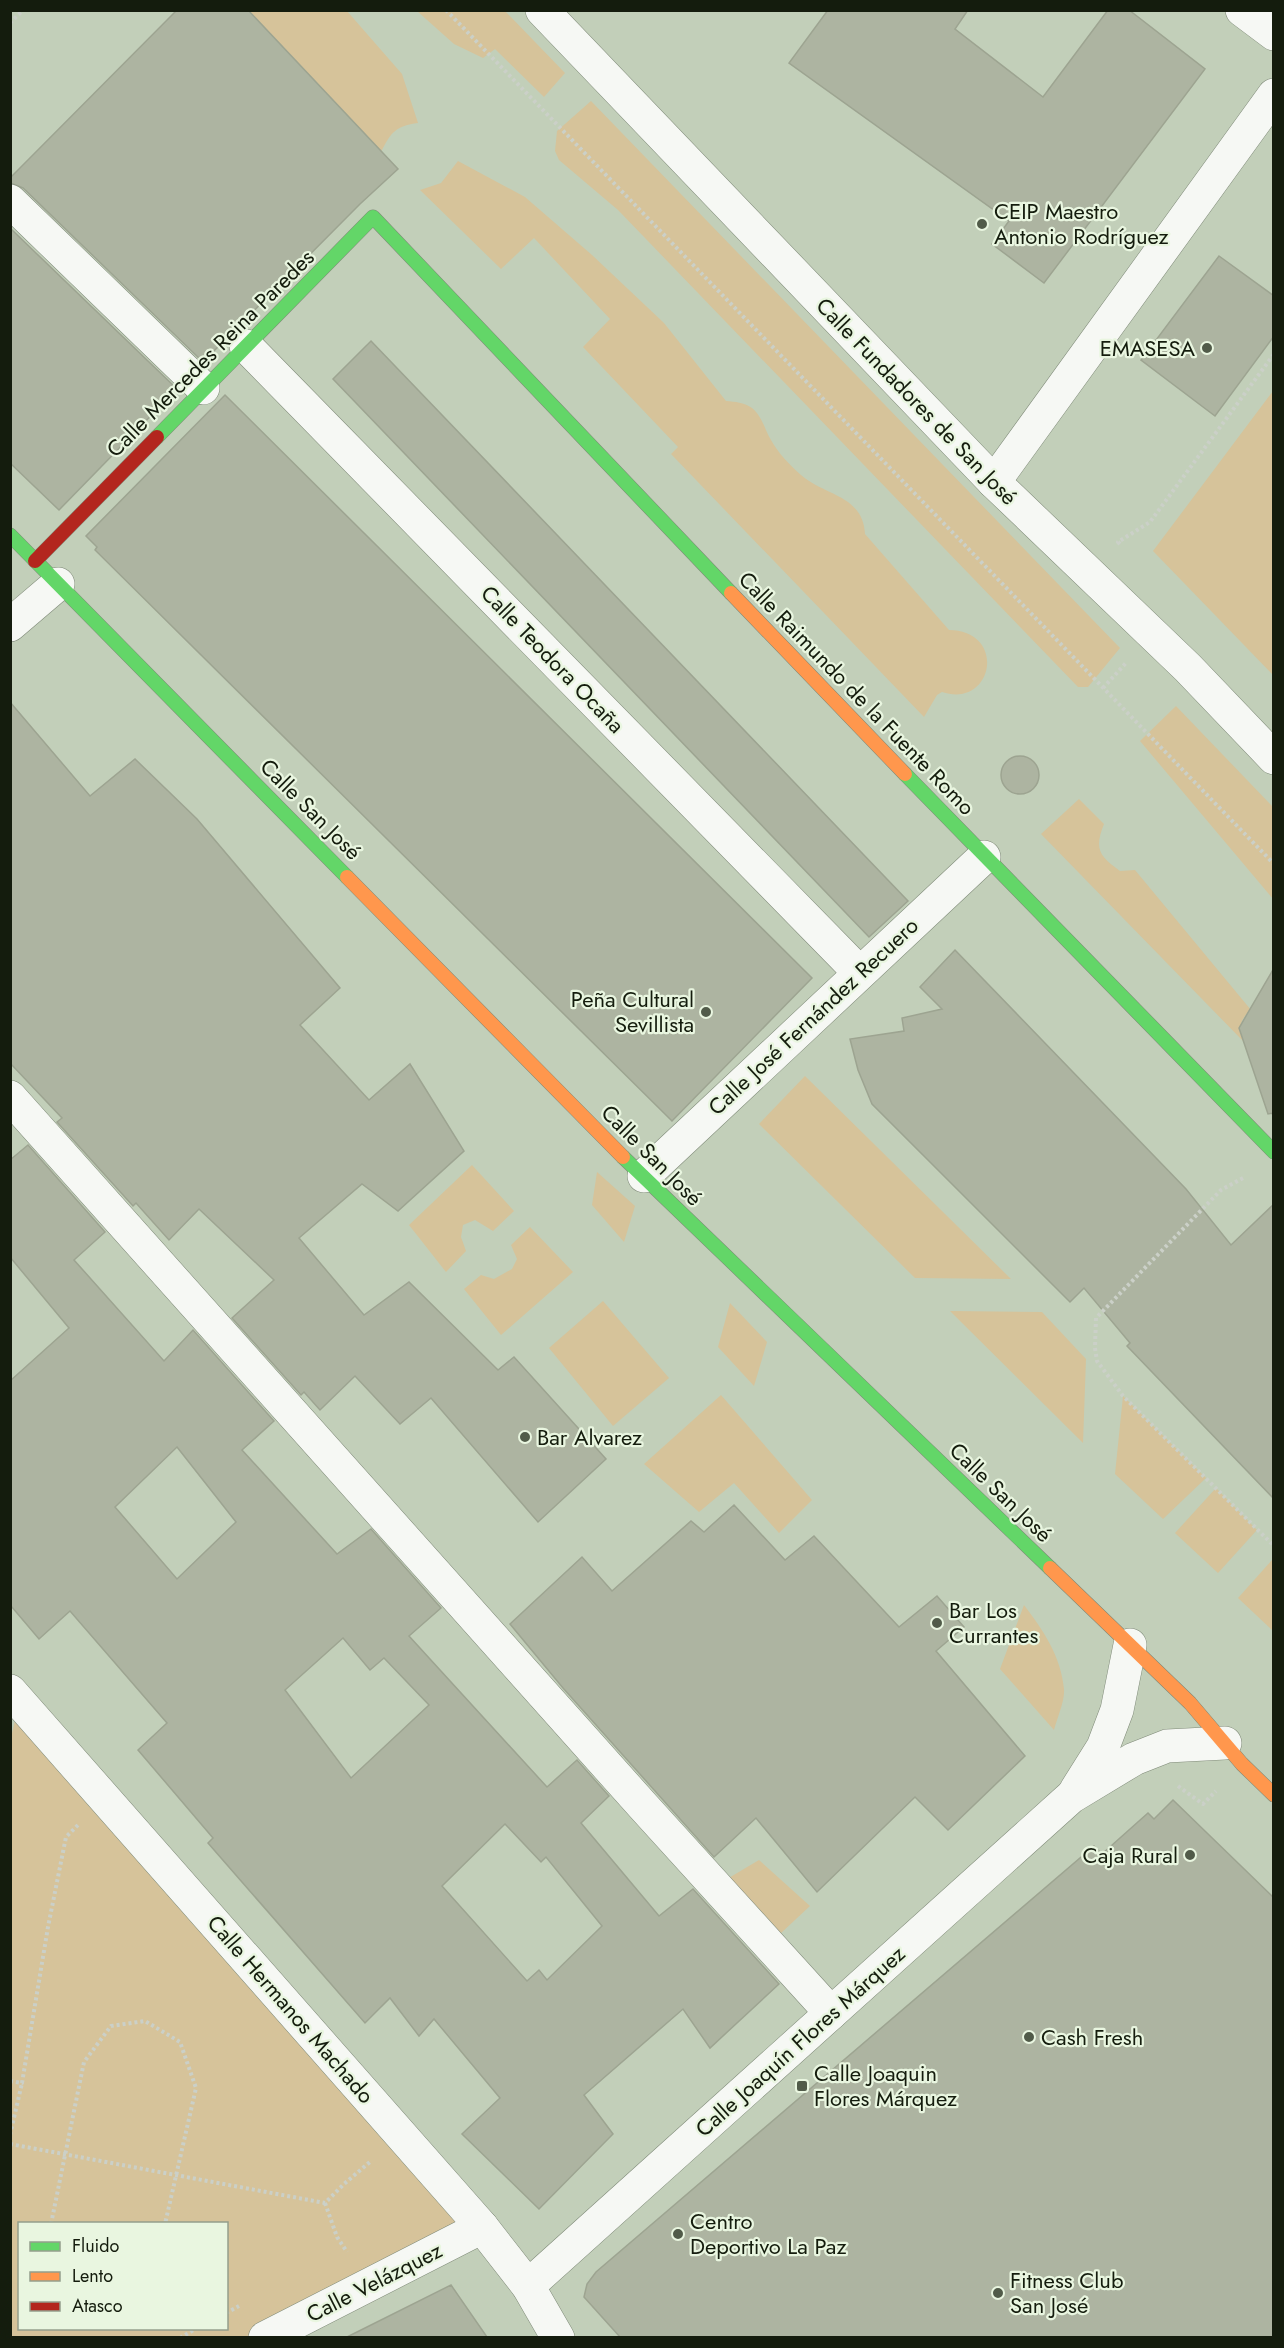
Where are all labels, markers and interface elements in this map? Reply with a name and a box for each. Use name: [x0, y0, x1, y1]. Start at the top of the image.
place label: CEIP Maestro Antonio Rodríguez: [994, 195, 1169, 252]
marker: CEIP Maestro Antonio Rodríguez: [975, 217, 989, 231]
street label: Calle Mercedes Reina Paredes: [99, 242, 321, 464]
street label: Calle Fundadores de San José: [809, 290, 1025, 512]
place label: EMASESA: [1100, 332, 1195, 364]
marker: EMASESA: [1200, 341, 1214, 355]
street label: Calle Raimundo de la Fuente Romo: [732, 564, 982, 822]
street label: Calle Teodora Ocaña: [474, 578, 632, 740]
street label: Calle San José: [253, 751, 369, 867]
street label: Calle José Fernández Recuero: [701, 910, 925, 1122]
place label: Peña Cultural Sevillista: [571, 983, 694, 1040]
marker: Peña Cultural Sevillista: [699, 1005, 713, 1019]
street label: Calle San José: [594, 1097, 710, 1213]
place label: Bar Alvarez: [537, 1421, 642, 1453]
marker: Bar Alvarez: [518, 1430, 532, 1444]
street label: Calle San José: [942, 1435, 1060, 1549]
place label: Bar Los Currantes: [949, 1594, 1038, 1651]
marker: Bar Los Currantes: [930, 1616, 944, 1630]
place label: Caja Rural: [1083, 1839, 1178, 1871]
marker: Caja Rural: [1183, 1848, 1197, 1862]
street label: Calle Hermanos Machado: [200, 1908, 382, 2110]
street label: Calle Joaquín Flores Márquez: [688, 1938, 912, 2144]
place label: Cash Fresh: [1041, 2021, 1143, 2053]
marker: Cash Fresh: [1022, 2030, 1036, 2044]
place label: Calle Joaquin Flores Márquez: [814, 2057, 957, 2114]
marker: Calle Joaquin Flores Márquez: [795, 2079, 809, 2093]
place label: Centro Deportivo La Paz: [690, 2205, 847, 2262]
legend: [18, 2222, 228, 2330]
marker: Centro Deportivo La Paz: [671, 2227, 685, 2241]
text: Fluido: [72, 2233, 120, 2259]
street label: Calle Velázquez: [301, 2234, 447, 2330]
text: Lento: [72, 2263, 113, 2289]
place label: Fitness Club San José: [1010, 2264, 1123, 2321]
marker: Fitness Club San José: [991, 2286, 1005, 2300]
text: Atasco: [72, 2293, 123, 2319]

